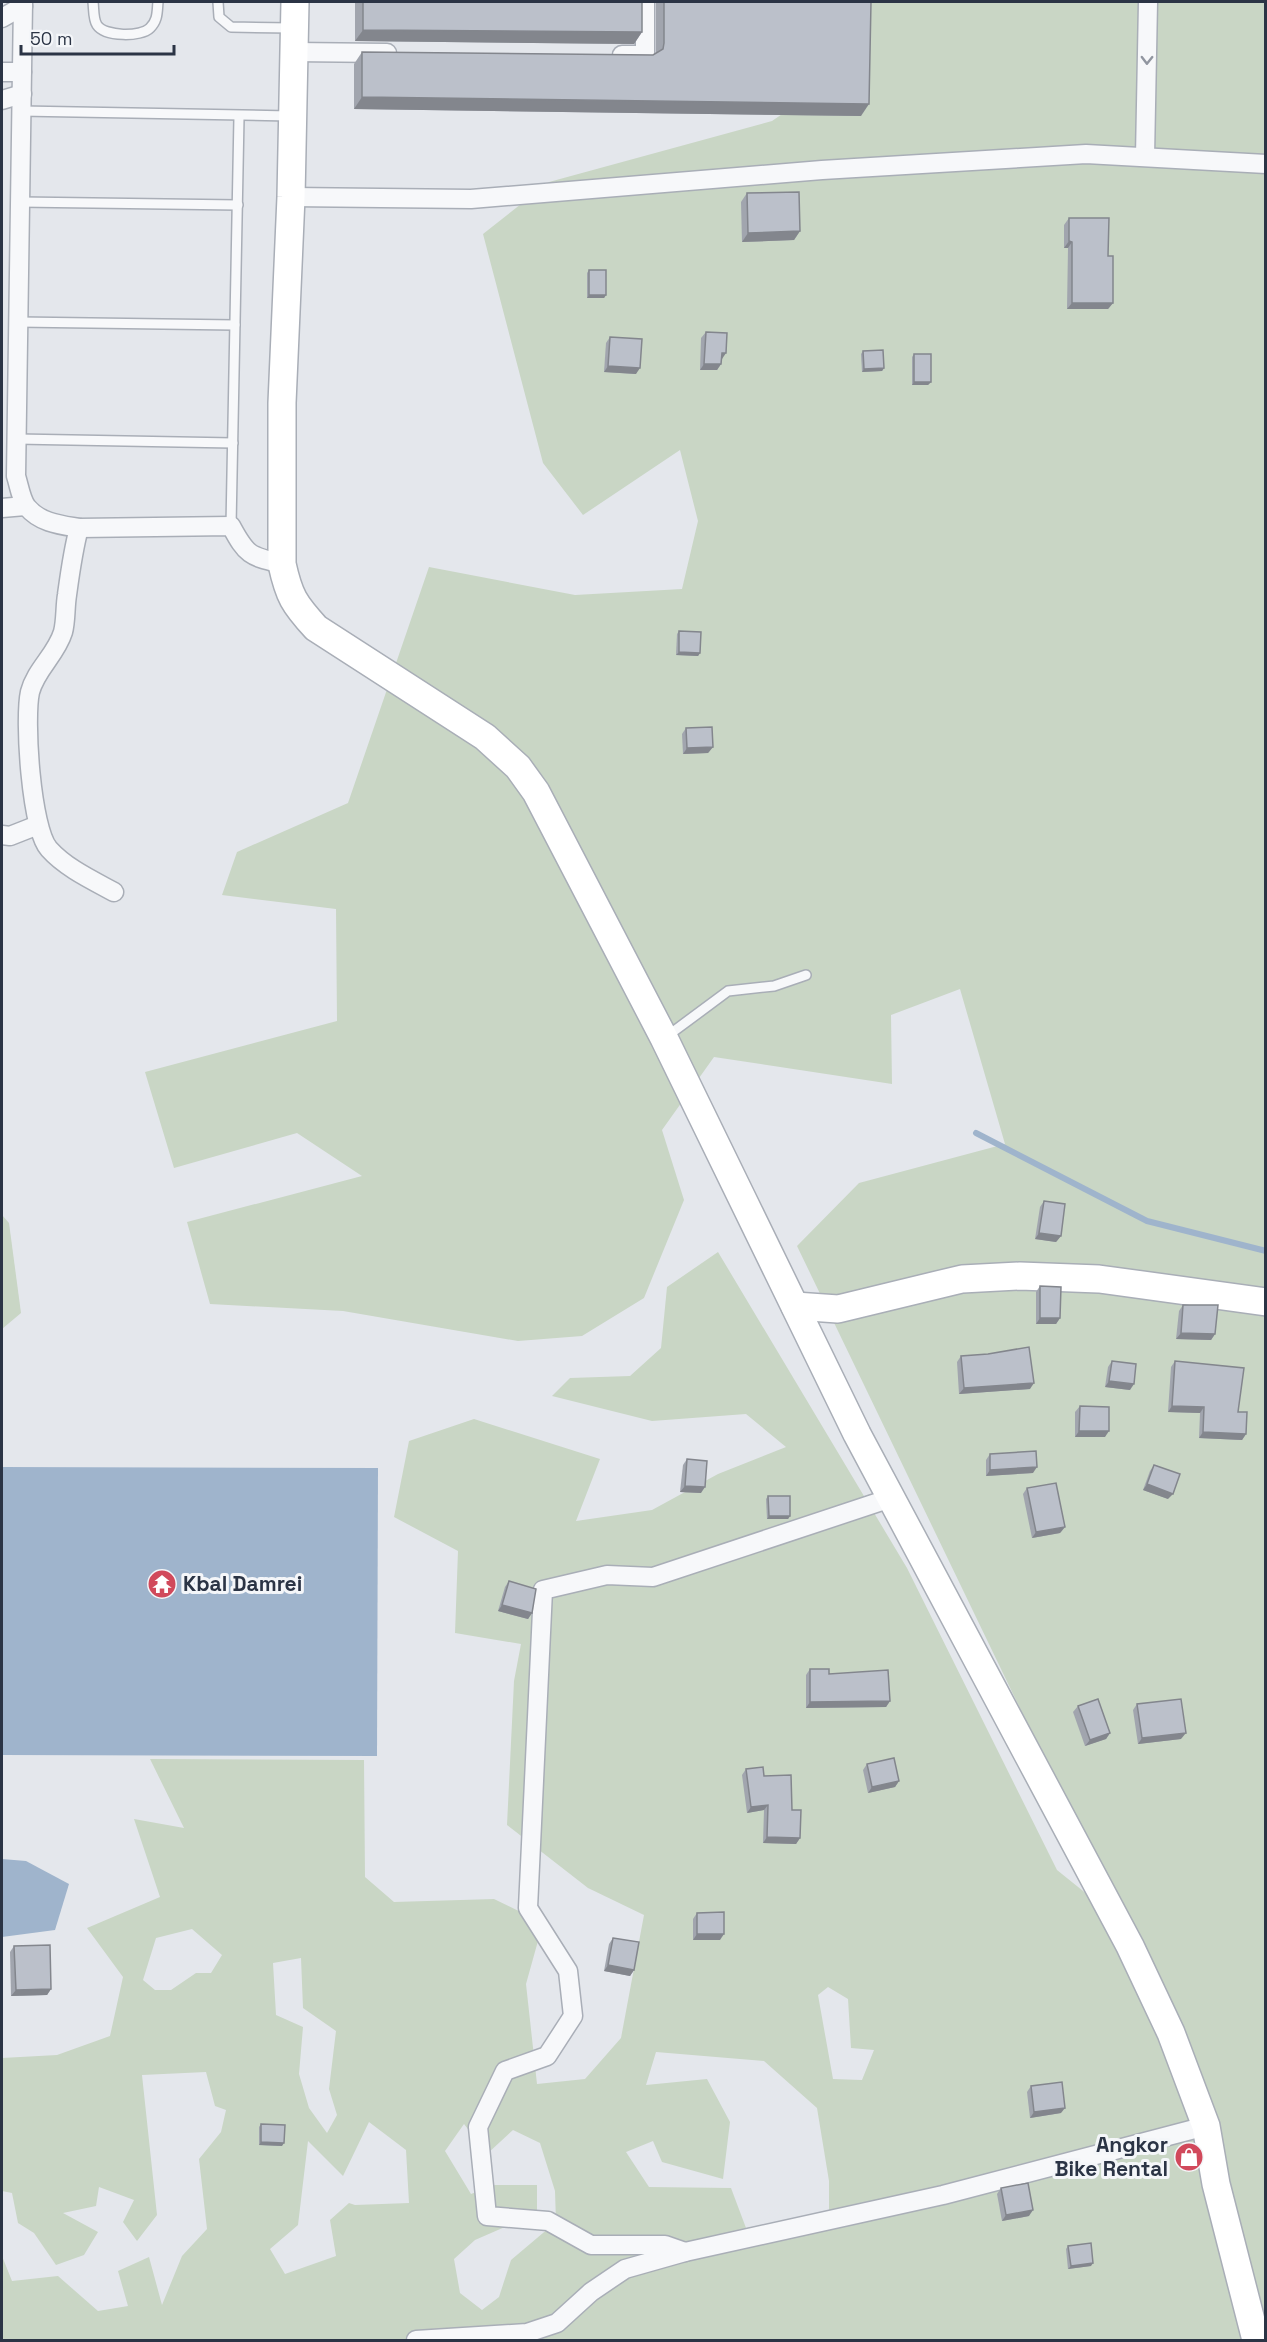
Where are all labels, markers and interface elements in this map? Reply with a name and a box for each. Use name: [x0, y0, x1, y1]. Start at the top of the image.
scale bar: [21, 18, 174, 56]
text: 50 m: [30, 27, 72, 50]
one-way arrow: [1141, 55, 1153, 64]
temple icon: Kbal Damrei: [146, 1568, 178, 1600]
place label: Kbal Damrei: [183, 1570, 302, 1597]
place label: Angkor Bike Rental: [1054, 2131, 1168, 2182]
shop icon: Angkor Bike Rental: [1173, 2141, 1205, 2173]

